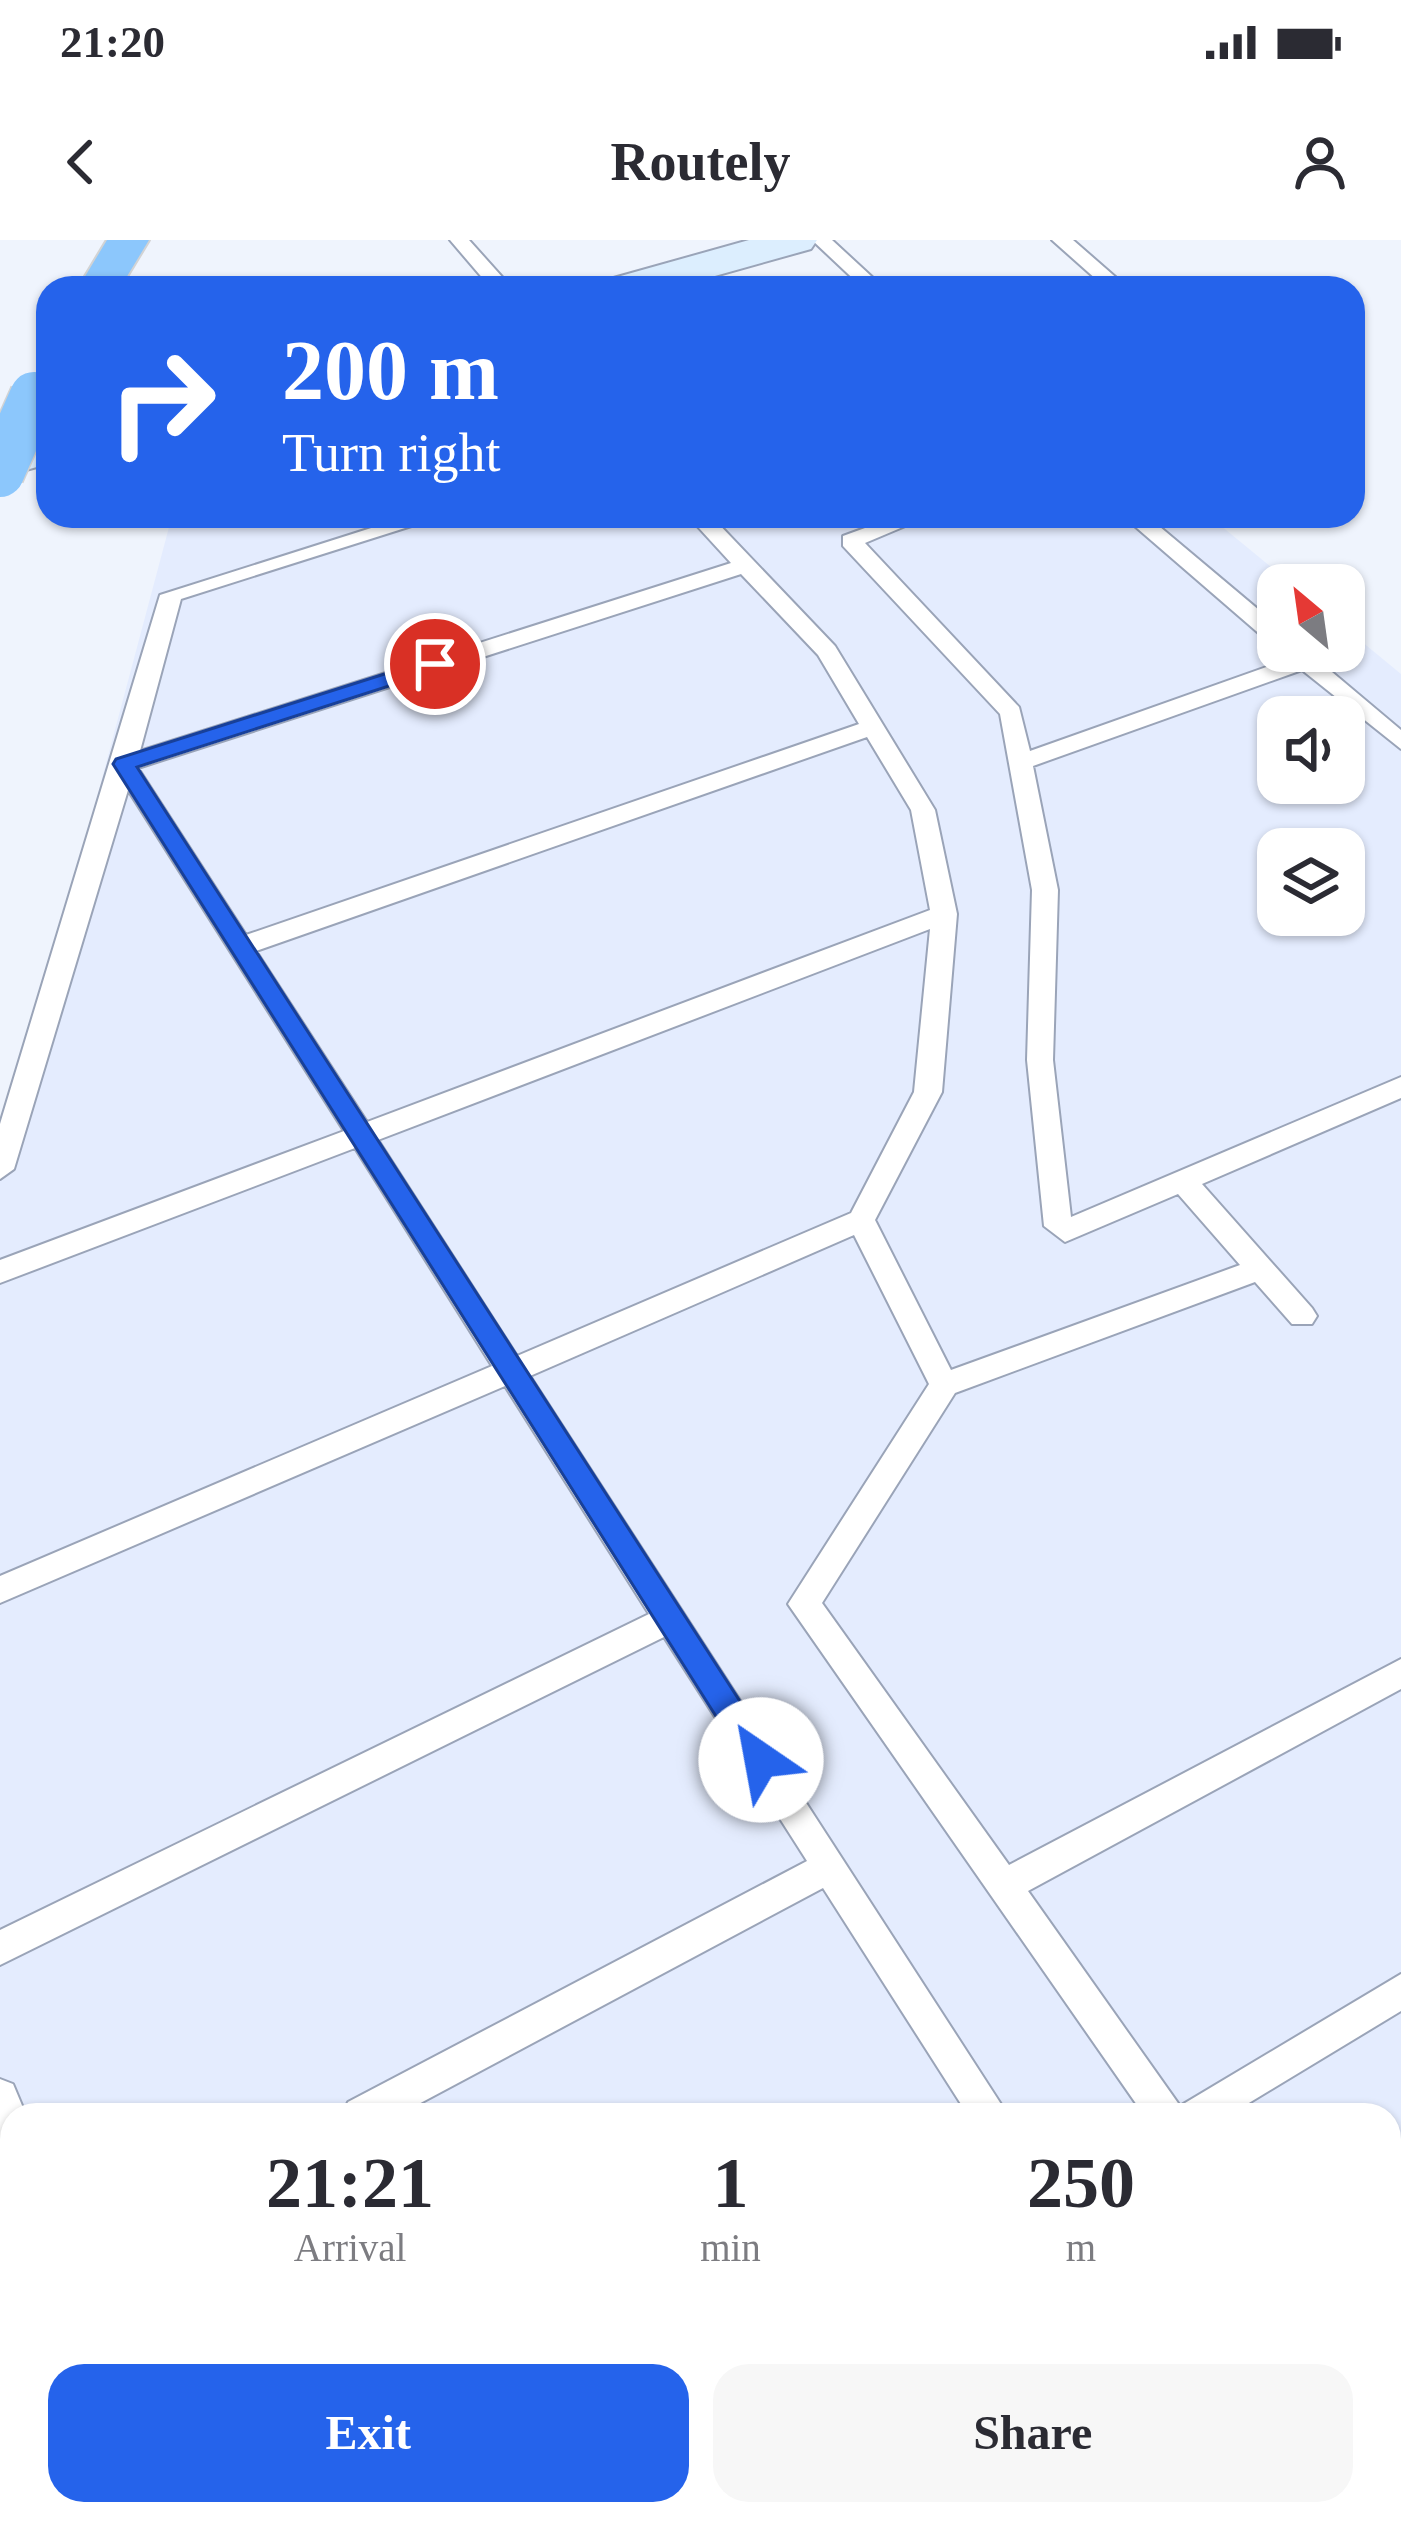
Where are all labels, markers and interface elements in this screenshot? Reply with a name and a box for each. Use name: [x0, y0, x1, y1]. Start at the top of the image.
text: 21:20: [60, 17, 165, 67]
icon: back: [48, 129, 114, 195]
icon: person: [1287, 129, 1353, 195]
text: Routely: [611, 132, 790, 192]
icon: right: [84, 324, 240, 480]
text: 200 m: [282, 324, 499, 417]
text: Turn right: [282, 423, 501, 483]
north arrow: [1257, 564, 1365, 672]
map controls: [1257, 564, 1365, 936]
pin: [384, 613, 486, 715]
icon: arrive: [402, 631, 468, 697]
button: sound: [1257, 696, 1365, 804]
button: layers: [1257, 828, 1365, 936]
position arrow: [698, 1697, 824, 1823]
text: 21:21: [266, 2143, 434, 2223]
text: 1: [712, 2143, 748, 2223]
text: 250: [1027, 2143, 1135, 2223]
text: Arrival: [294, 2226, 406, 2269]
text: min: [700, 2226, 761, 2269]
text: m: [1066, 2226, 1096, 2269]
button: Exit: [48, 2364, 689, 2502]
button: Share: [713, 2364, 1353, 2502]

